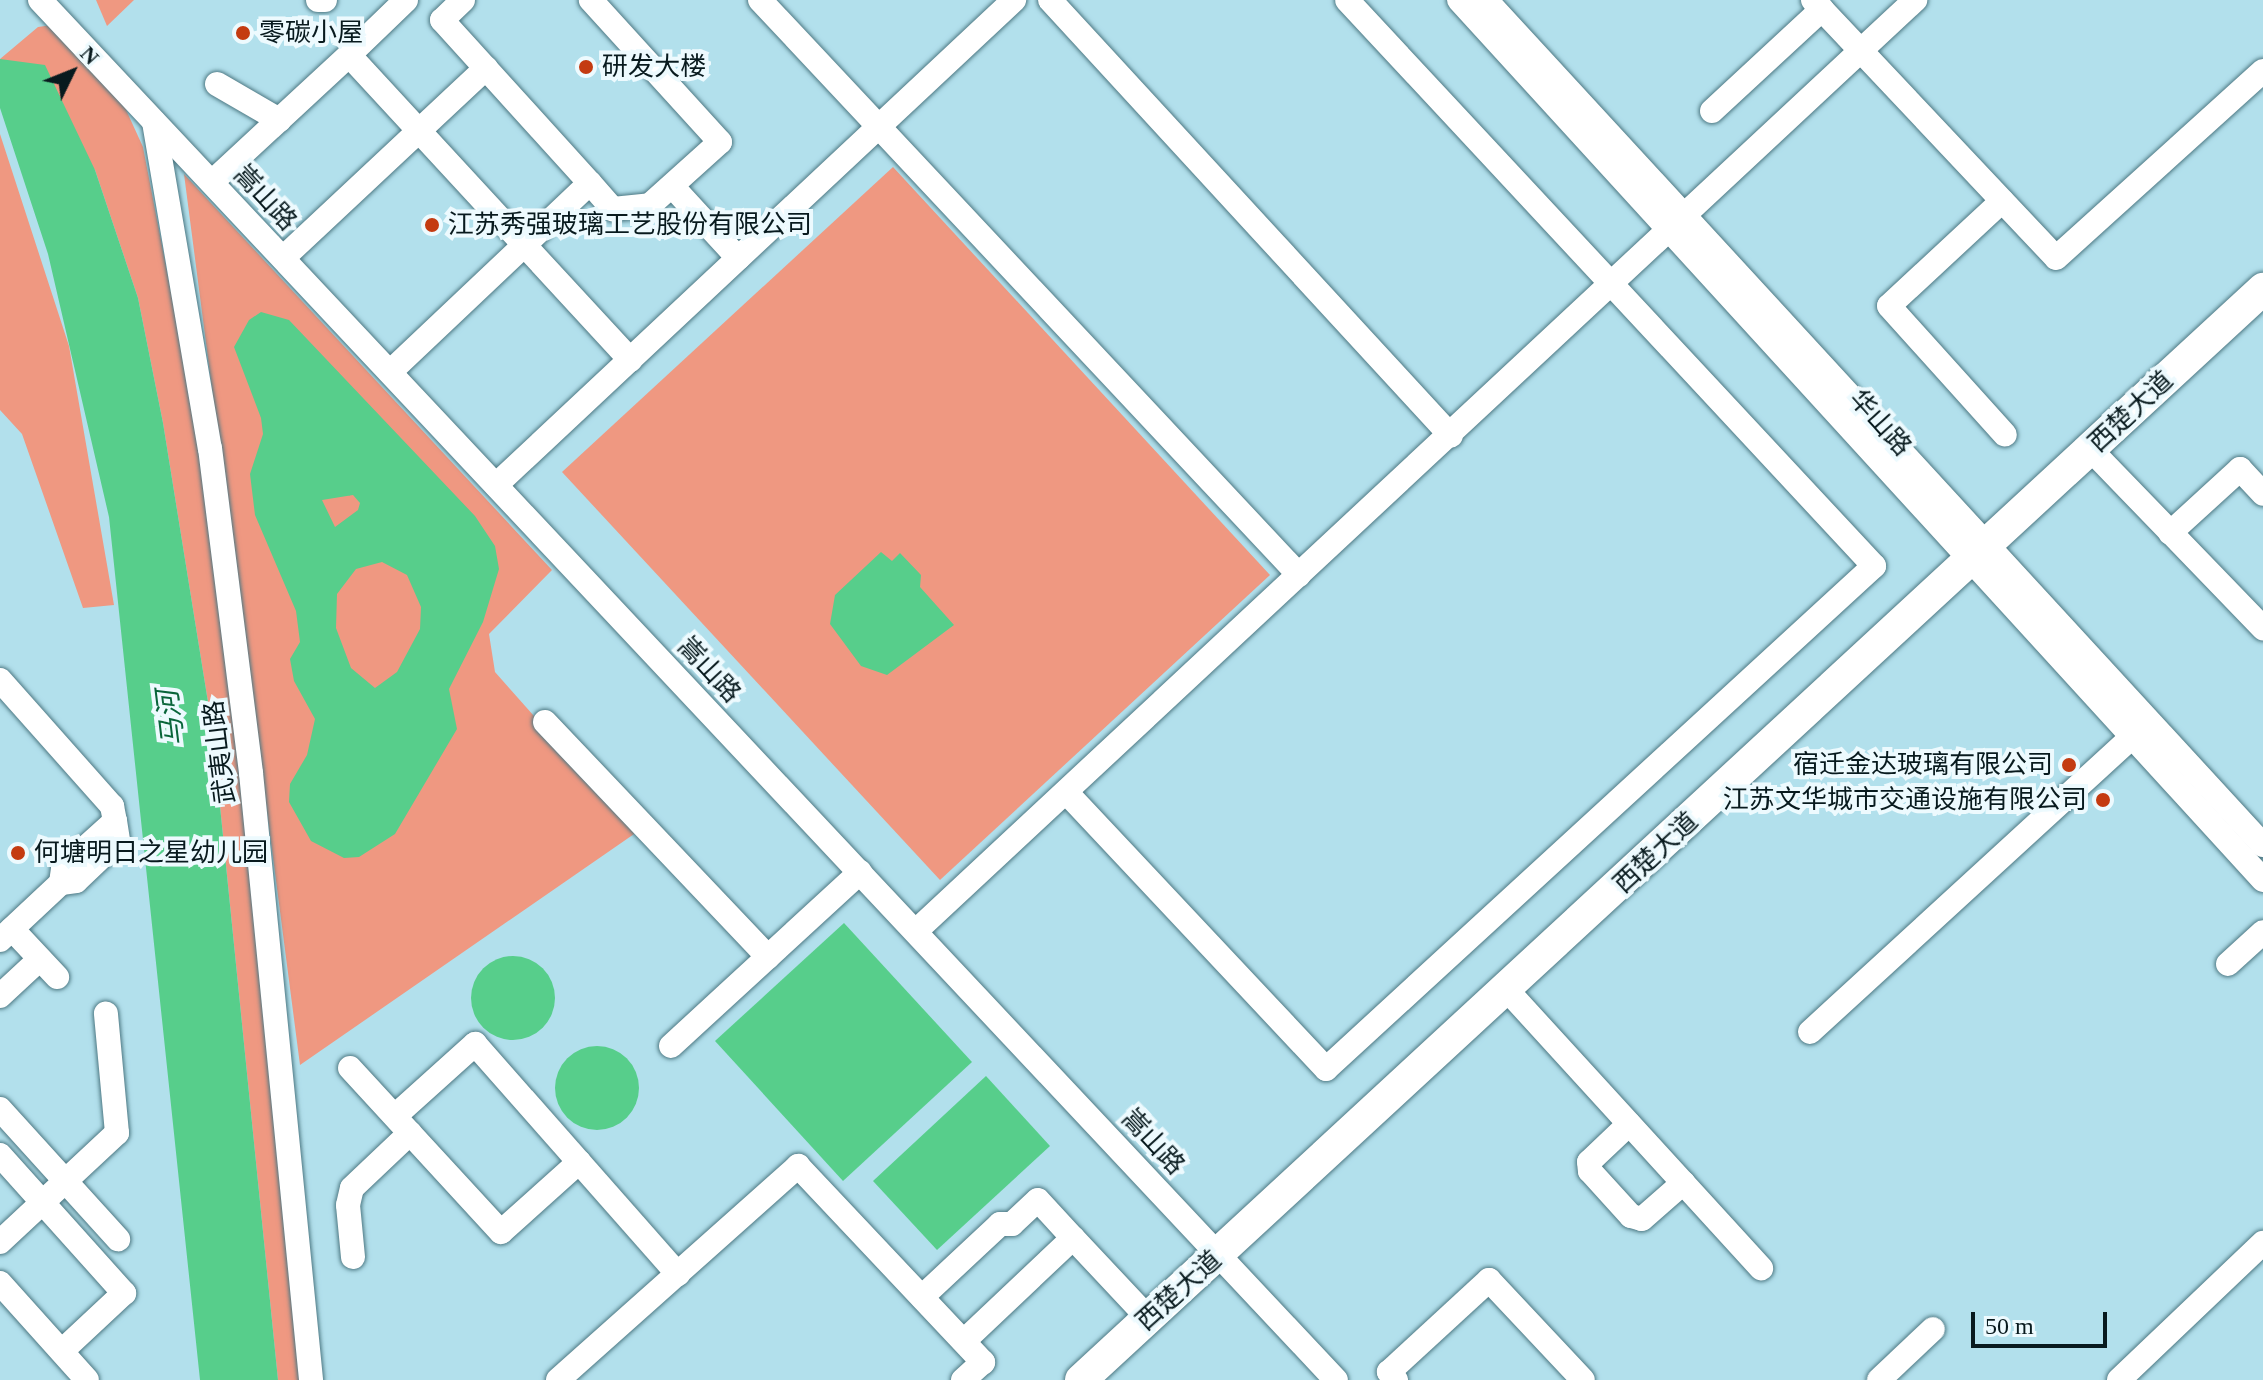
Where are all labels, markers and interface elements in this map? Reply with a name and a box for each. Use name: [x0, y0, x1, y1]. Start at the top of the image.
place label: 零碳小屋: [259, 17, 363, 49]
marker: 零碳小屋: [234, 24, 252, 42]
north arrow: [32, 32, 112, 112]
text: N: [75, 41, 104, 70]
place label: 研发大楼: [602, 51, 706, 83]
marker: 研发大楼: [577, 58, 595, 76]
street label: 嵩山路: [227, 159, 303, 237]
place label: 江苏秀强玻璃工艺股份有限公司: [448, 209, 812, 241]
marker: 江苏秀强玻璃工艺股份有限公司: [423, 216, 441, 234]
street label: 西楚大道: [2082, 365, 2180, 459]
street label: 华山路: [1842, 384, 1918, 462]
street label: 嵩山路: [671, 631, 747, 709]
water label: 马河: [151, 688, 191, 748]
street label: 武夷山路: [198, 698, 242, 806]
place label: 宿迁金达玻璃有限公司: [1793, 749, 2053, 781]
marker: 宿迁金达玻璃有限公司: [2060, 756, 2078, 774]
place label: 江苏文华城市交通设施有限公司: [1723, 784, 2087, 816]
marker: 江苏文华城市交通设施有限公司: [2094, 791, 2112, 809]
street label: 西楚大道: [1607, 806, 1705, 900]
place label: 何塘明日之星幼儿园: [34, 837, 268, 869]
marker: 何塘明日之星幼儿园: [9, 844, 27, 862]
street label: 嵩山路: [1115, 1103, 1191, 1181]
street label: 西楚大道: [1130, 1245, 1228, 1337]
scale bar: [1975, 1296, 2111, 1346]
text: 50 m: [1985, 1313, 2034, 1339]

